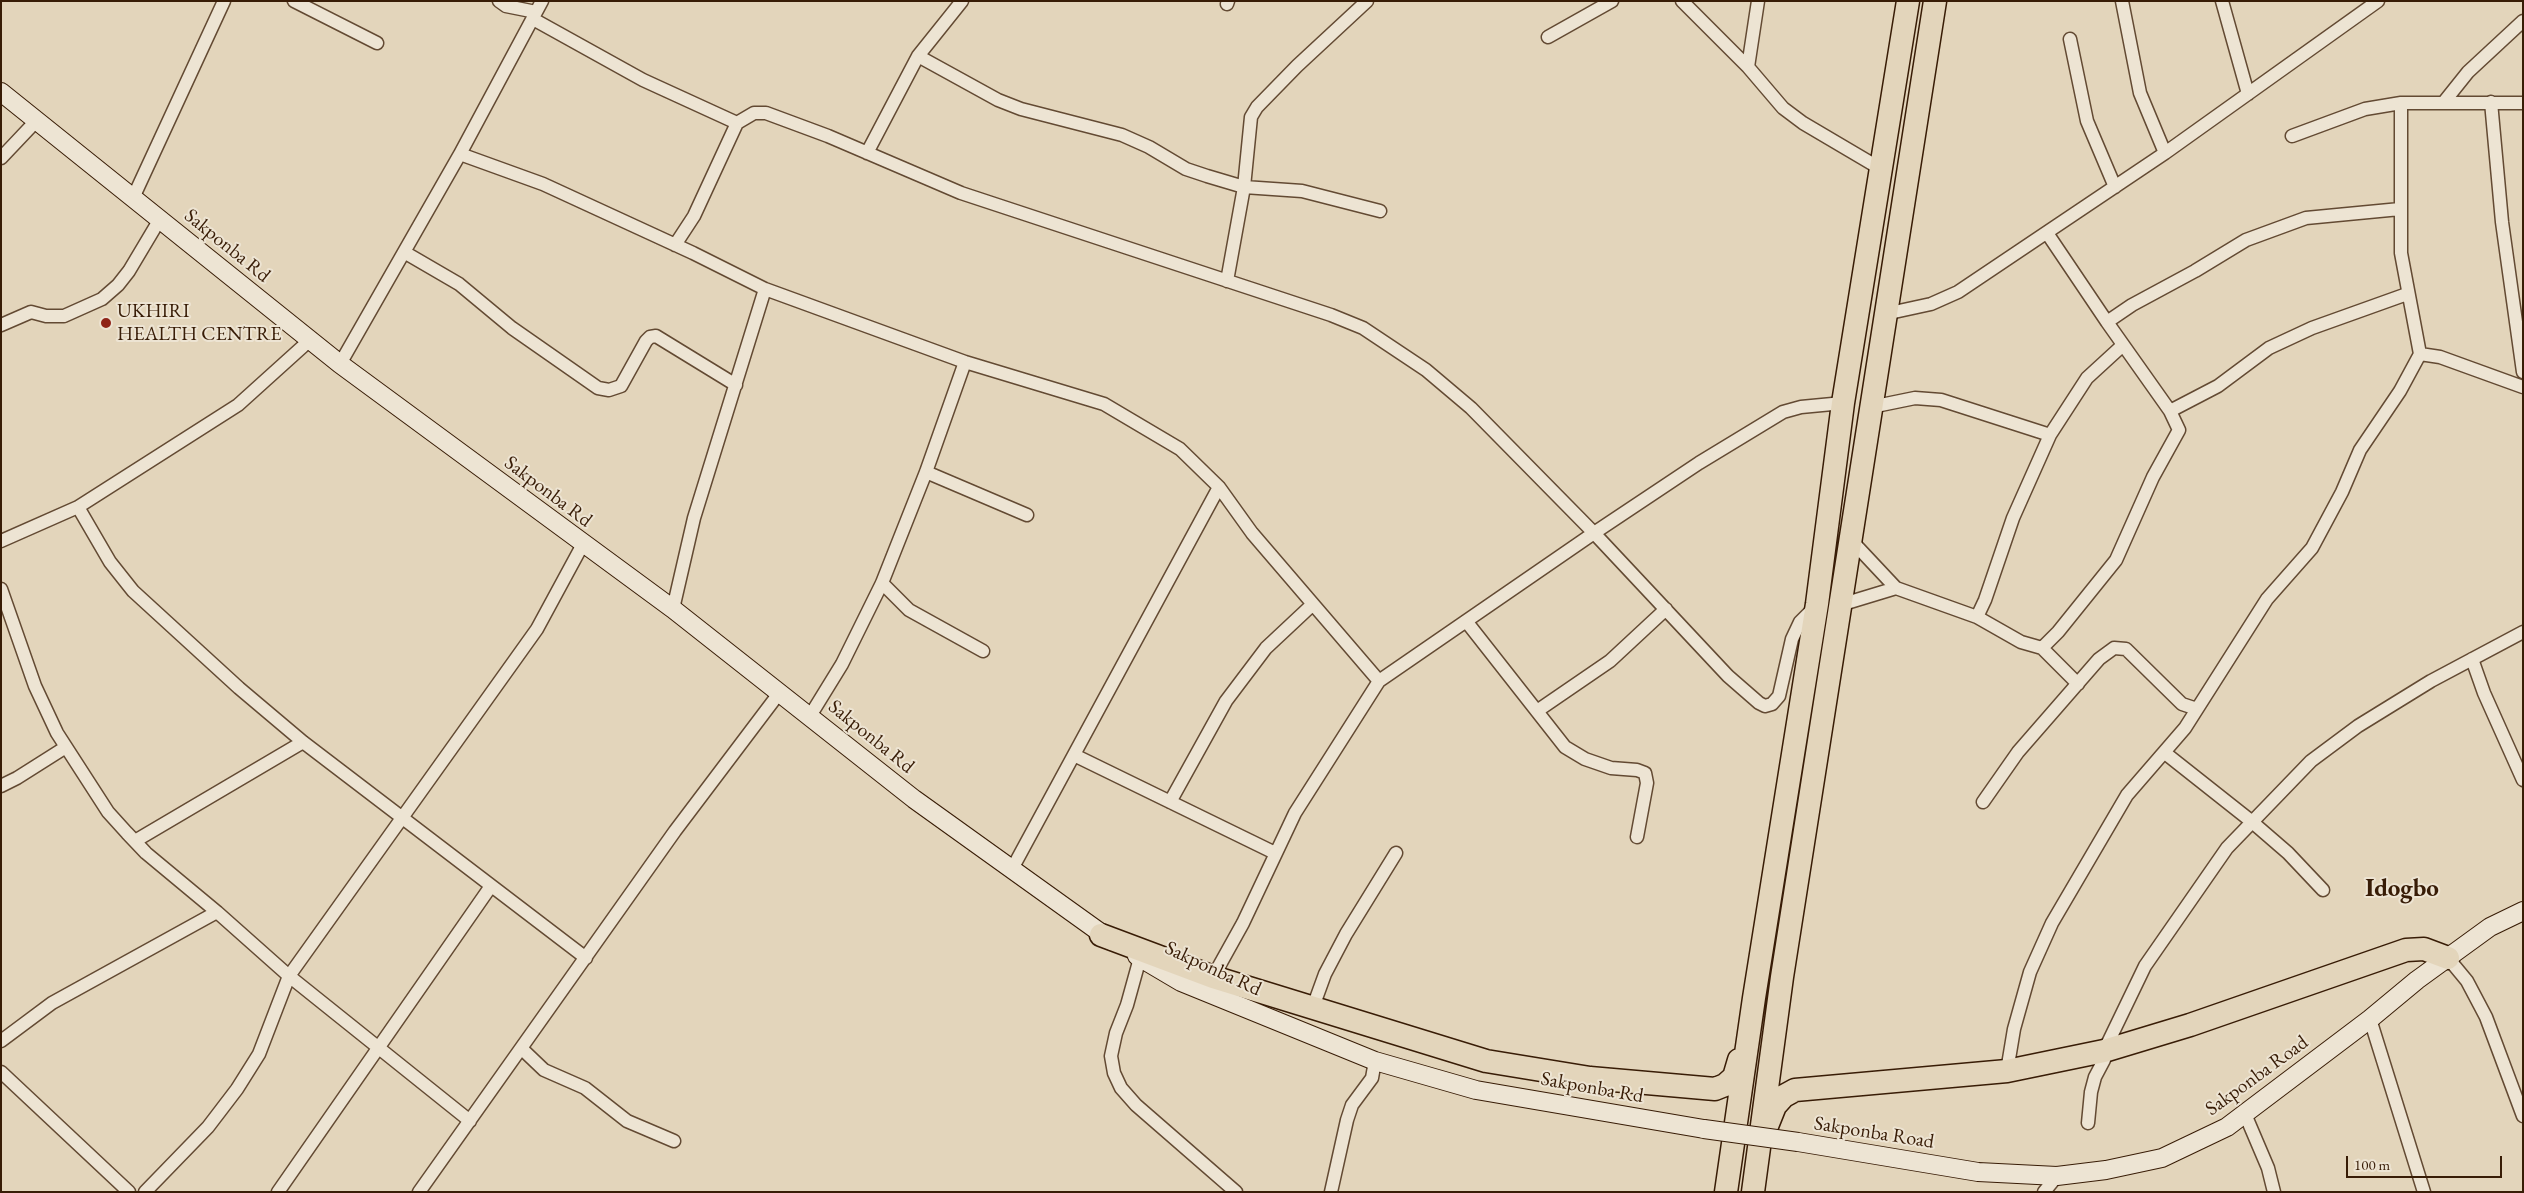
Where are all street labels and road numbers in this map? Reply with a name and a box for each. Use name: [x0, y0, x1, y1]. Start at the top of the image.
street label: Sakponba Rd: [179, 204, 275, 288]
street label: Sakponba Rd: [499, 451, 597, 533]
street label: Sakponba Rd: [823, 695, 919, 779]
street label: Sakponba Rd: [1161, 936, 1265, 1002]
street label: Sakponba Road: [2201, 1031, 2313, 1121]
street label: Sakponba Rd: [1539, 1067, 1645, 1109]
street label: Sakponba Road: [1812, 1112, 1936, 1154]

